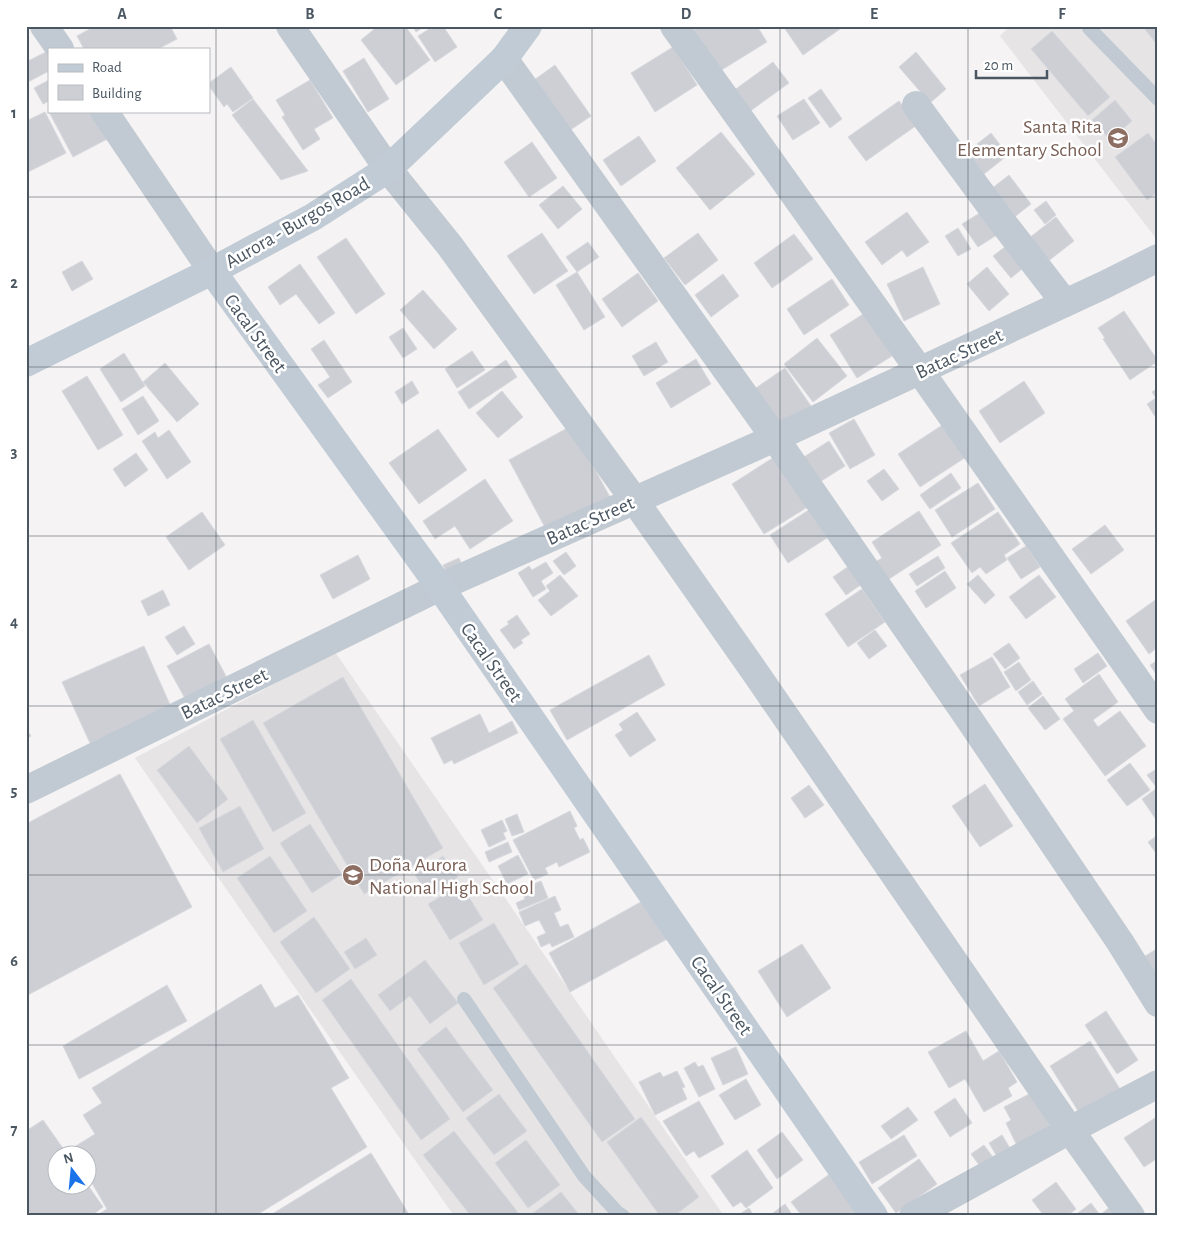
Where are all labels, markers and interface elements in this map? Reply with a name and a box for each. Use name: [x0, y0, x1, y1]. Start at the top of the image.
text: A: [117, 6, 127, 22]
text: B: [305, 6, 315, 22]
text: C: [494, 6, 503, 22]
text: D: [681, 6, 692, 22]
text: E: [870, 6, 878, 22]
text: F: [1058, 6, 1066, 22]
legend: [48, 48, 210, 112]
scale bar: [976, 48, 1048, 80]
text: 20 m: [984, 58, 1013, 73]
text: Road: [92, 60, 122, 75]
text: Building: [92, 86, 142, 101]
text: 1: [11, 105, 17, 121]
place label: Santa Rita Elementary School: [957, 117, 1102, 160]
school or university icon: Santa Rita Elementary School: [1106, 126, 1130, 150]
street label: Aurora - Burgos Road: [222, 174, 373, 272]
text: 2: [10, 275, 18, 291]
street label: Cacal Street: [220, 291, 291, 377]
street label: Batac Street: [913, 325, 1007, 383]
text: 3: [11, 444, 18, 460]
street label: Batac Street: [544, 492, 638, 549]
text: 4: [10, 614, 18, 630]
street label: Cacal Street: [457, 619, 526, 706]
street label: Batac Street: [178, 664, 271, 723]
text: 5: [11, 783, 18, 799]
place label: Doña Aurora National High School: [369, 855, 534, 898]
school or university icon: Doña Aurora National High School: [341, 863, 365, 887]
street label: Cacal Street: [687, 952, 756, 1039]
text: 6: [10, 953, 18, 969]
text: 7: [11, 1122, 18, 1138]
north arrow: [48, 1144, 98, 1194]
text: N: [62, 1150, 75, 1167]

